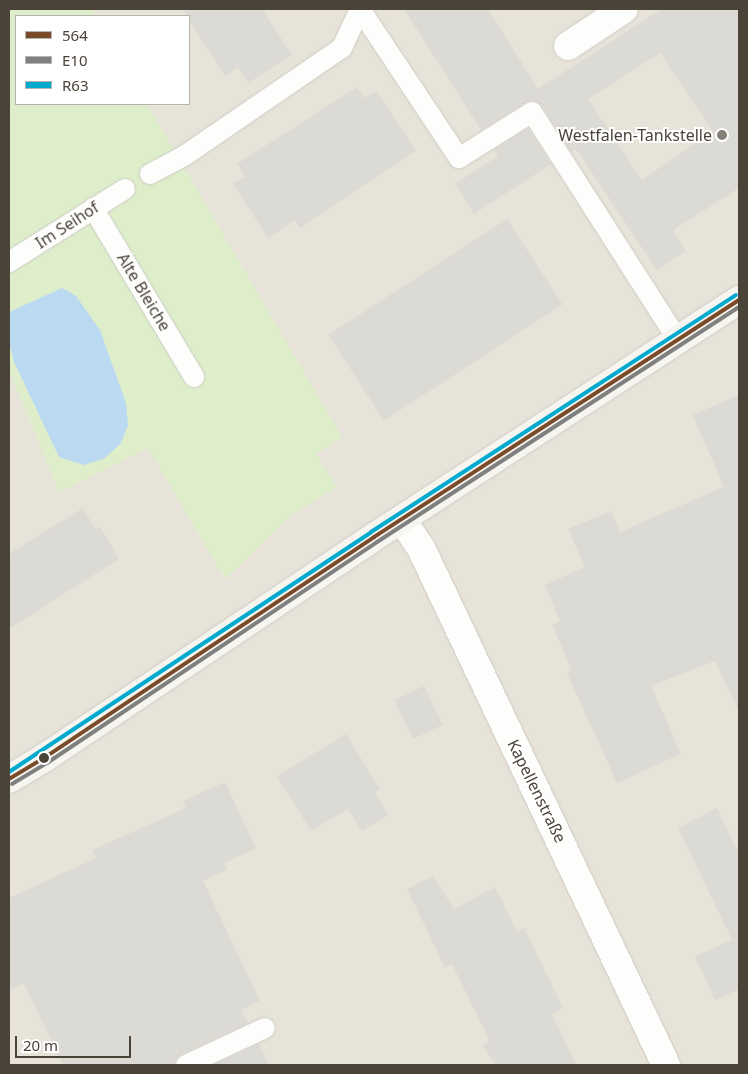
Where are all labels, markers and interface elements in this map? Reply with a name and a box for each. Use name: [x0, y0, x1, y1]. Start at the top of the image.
legend: [15, 15, 190, 105]
text: 564: [62, 25, 88, 45]
text: E10: [62, 50, 88, 70]
text: R63: [62, 75, 89, 95]
place label: Westfalen-Tankstelle: [558, 125, 712, 145]
marker: Westfalen-Tankstelle: [716, 129, 728, 141]
street label: Im Seihof: [32, 197, 102, 253]
street label: Alte Bleiche: [113, 250, 175, 334]
street label: Kapellenstraße: [504, 736, 570, 846]
unlabelled marker: [39, 753, 49, 763]
scale bar: [18, 1026, 134, 1058]
text: 20 m: [23, 1035, 58, 1055]

